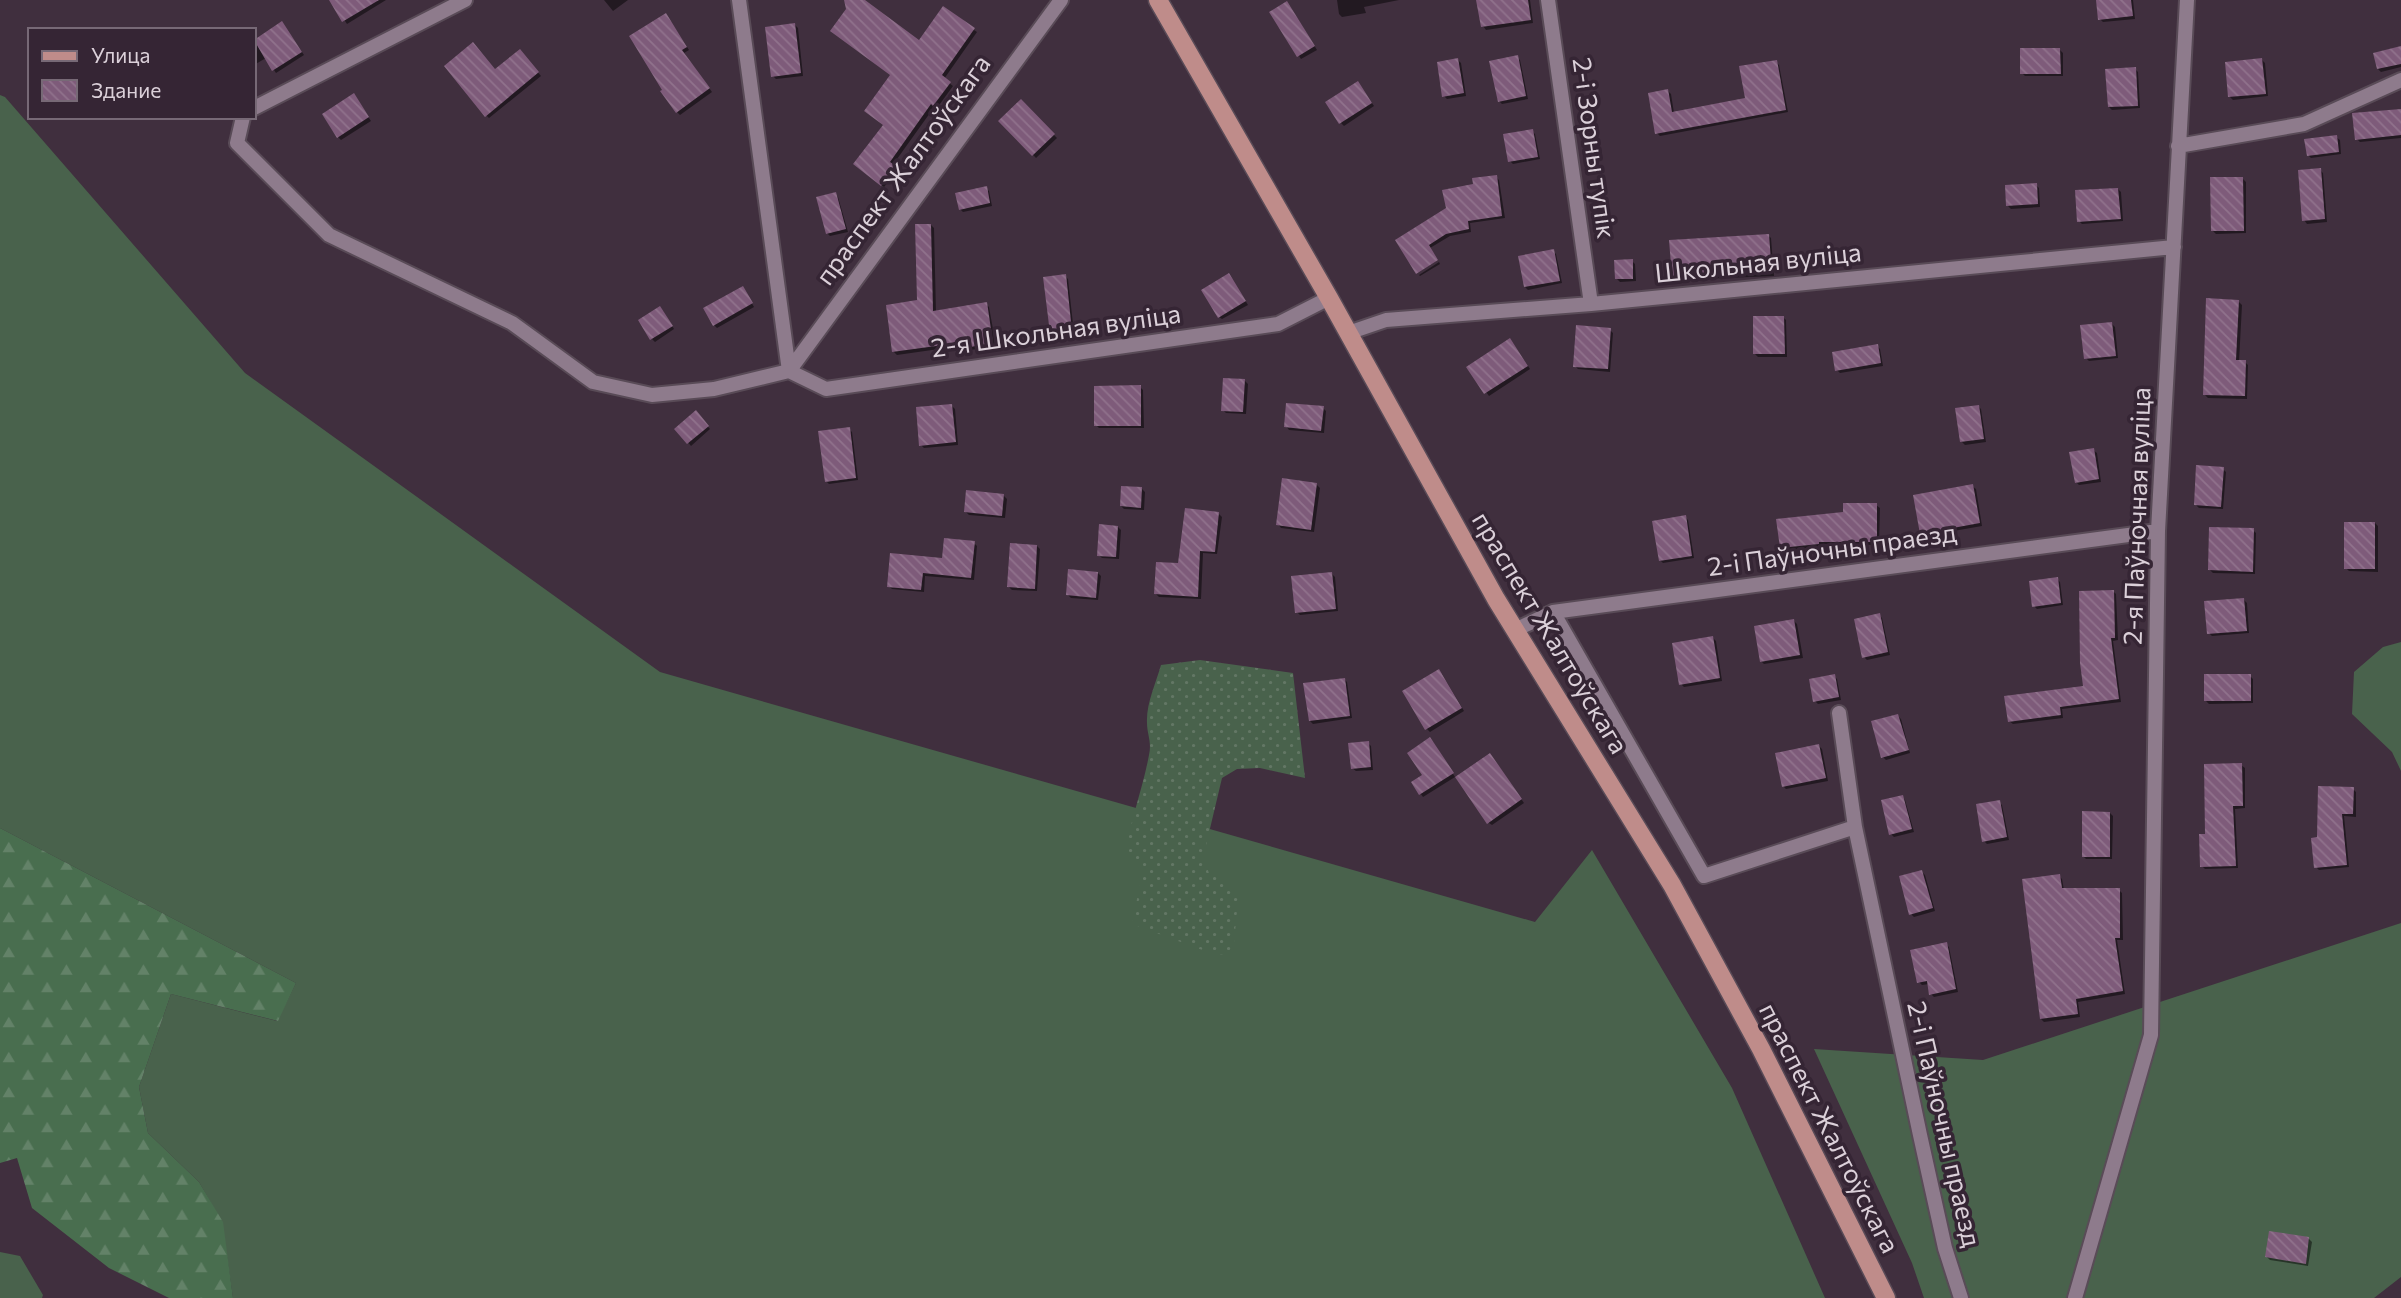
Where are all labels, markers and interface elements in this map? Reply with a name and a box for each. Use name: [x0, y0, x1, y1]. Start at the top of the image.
legend: [28, 28, 256, 119]
text: Улица: [91, 42, 150, 67]
street label: праспект Жалтоўскага: [808, 48, 996, 290]
street label: 2-і Зорны тупік: [1567, 55, 1624, 240]
text: Здание: [91, 77, 161, 102]
street label: Школьная вуліца: [1653, 235, 1863, 288]
street label: 2-я Школьная вуліца: [929, 297, 1183, 362]
street label: 2-я Паўночная вуліца: [2116, 387, 2155, 645]
street label: праспект Жалтоўскага: [1467, 506, 1636, 759]
street label: 2-і Паўночны праезд: [1705, 516, 1958, 581]
street label: праспект Жалтоўскага: [1754, 997, 1907, 1258]
street label: 2-і Паўночны праезд: [1902, 998, 1989, 1249]

